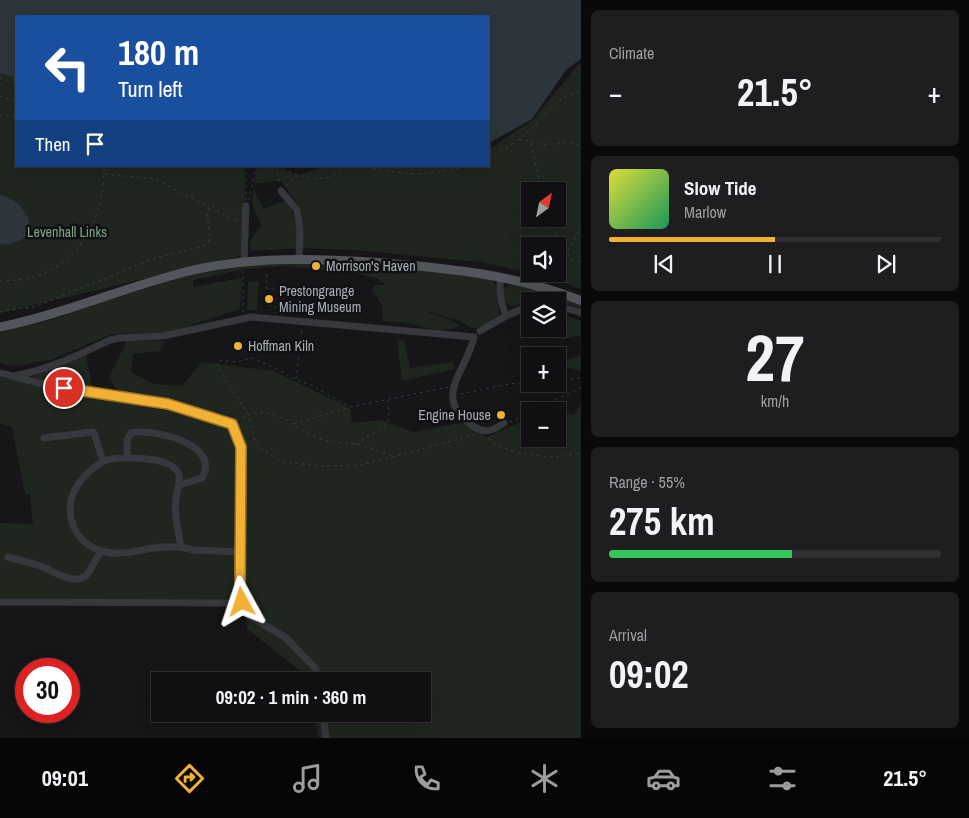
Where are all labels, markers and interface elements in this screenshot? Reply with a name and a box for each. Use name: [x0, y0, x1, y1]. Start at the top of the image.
text: 180 m: [118, 29, 199, 76]
icon: left: [35, 35, 100, 100]
text: Climate: [609, 42, 654, 64]
text: 21.5°: [737, 67, 813, 118]
text: Turn left: [118, 74, 183, 104]
text: −: [609, 74, 622, 112]
text: +: [928, 74, 941, 112]
icon: arrive: [81, 130, 109, 158]
text: Then: [35, 131, 71, 157]
text: Slow Tide: [684, 175, 756, 201]
north arrow: [521, 182, 566, 228]
map controls: [521, 182, 566, 447]
text: Marlow: [684, 201, 726, 223]
park label: Levenhall Links: [27, 223, 107, 241]
button: sound: [521, 237, 566, 282]
icon: previous: [650, 250, 678, 278]
icon: pause: [761, 250, 789, 278]
icon: next: [872, 250, 900, 278]
place label: Morrison's Haven: [326, 257, 416, 275]
marker: Morrison's Haven: [310, 260, 322, 272]
place label: Prestongrange Mining Museum: [279, 282, 361, 316]
button: layers: [521, 292, 566, 337]
marker: Prestongrange Mining Museum: [263, 293, 275, 305]
text: 27: [745, 314, 805, 401]
place label: Hoffman Kiln: [248, 337, 314, 355]
marker: Hoffman Kiln: [232, 340, 244, 352]
button: +: [521, 347, 566, 392]
pin: [43, 367, 85, 409]
icon: arrive: [50, 374, 78, 402]
text: km/h: [761, 390, 789, 412]
button: −: [521, 402, 566, 447]
place label: Engine House: [418, 406, 491, 424]
marker: Engine House: [495, 409, 507, 421]
text: Range · 55%: [609, 471, 685, 493]
text: 275 km: [609, 496, 715, 547]
position arrow: [215, 575, 267, 627]
text: Arrival: [609, 624, 647, 646]
text: 09:02: [609, 649, 689, 700]
speed limit sign: 30: [15, 658, 80, 723]
text: 09:02 · 1 min · 360 m: [216, 684, 366, 710]
icon: directions: [172, 761, 207, 796]
icon: music: [290, 761, 325, 796]
icon: phone: [409, 761, 444, 796]
icon: climate: [527, 761, 562, 796]
icon: car: [646, 761, 681, 796]
icon: filters: [765, 761, 800, 796]
text: 09:01: [42, 763, 88, 793]
text: 21.5°: [883, 763, 927, 793]

